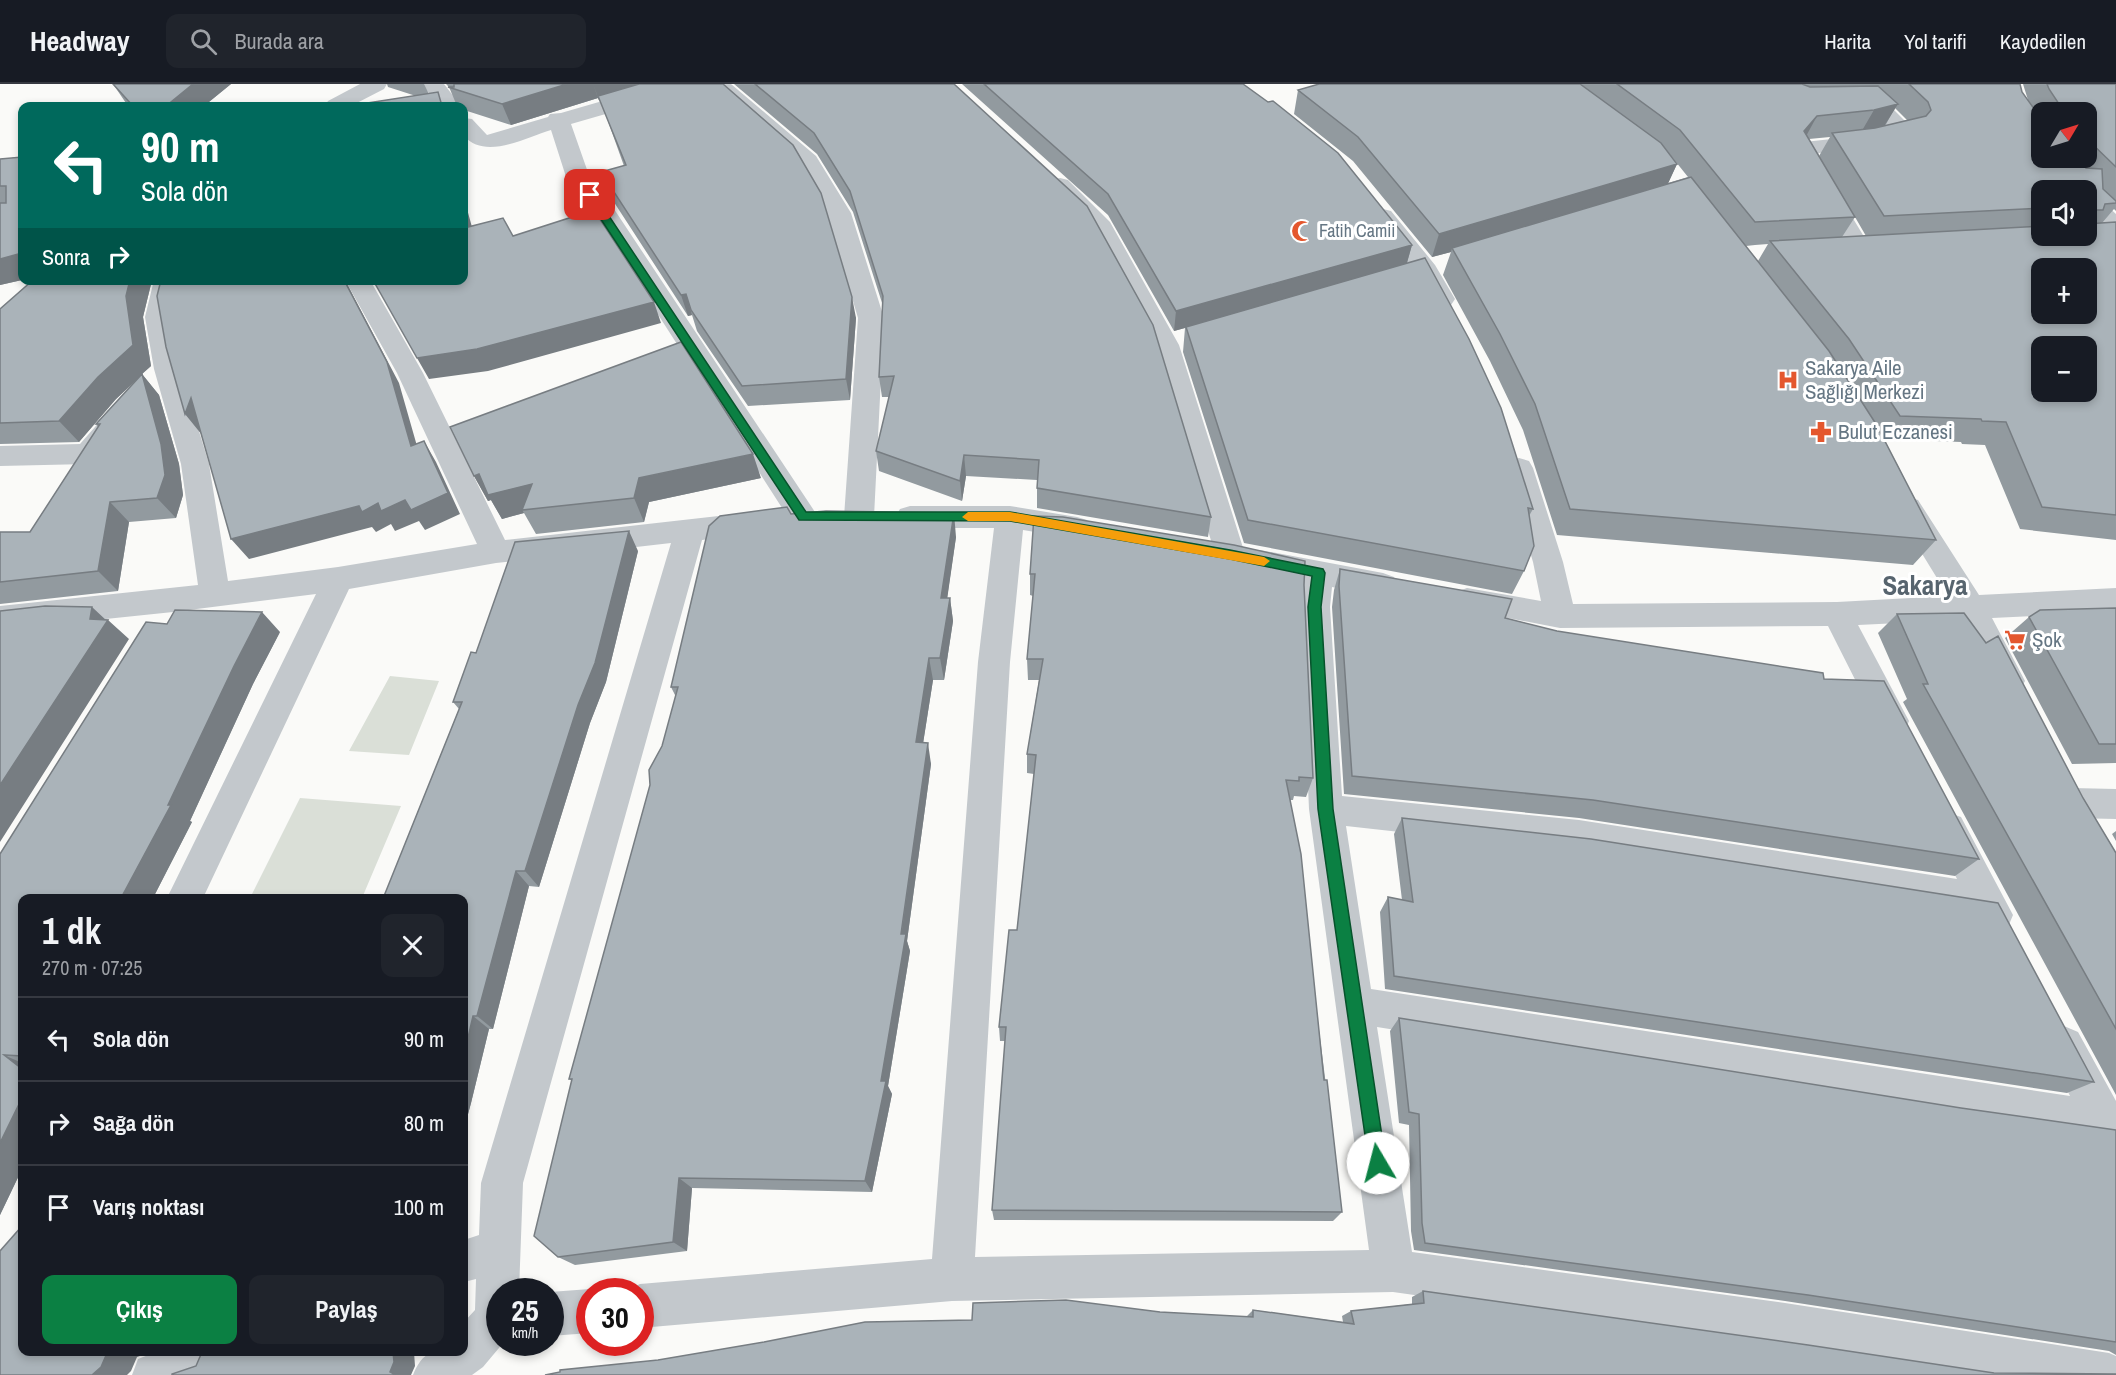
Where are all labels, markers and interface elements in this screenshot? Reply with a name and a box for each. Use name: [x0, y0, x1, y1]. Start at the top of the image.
search box: [166, 14, 586, 68]
text: Headway: [30, 22, 130, 60]
icon: search: [187, 25, 220, 58]
text: Burada ara: [235, 26, 324, 56]
text: Harita: [1824, 27, 1871, 56]
text: Yol tarifi: [1904, 27, 1967, 56]
text: Kaydedilen: [2000, 27, 2086, 56]
north arrow: [2031, 102, 2097, 168]
map controls: [2031, 102, 2097, 402]
text: 90 m: [141, 119, 220, 175]
icon: left: [42, 126, 120, 204]
pin: [564, 169, 615, 220]
text: Sola dön: [141, 173, 228, 209]
icon: arrive: [573, 178, 606, 211]
button: sound: [2031, 180, 2097, 246]
place label: Fatih Camii: [1319, 218, 1395, 243]
mosque icon: Fatih Camii: [1290, 219, 1314, 243]
icon: right: [102, 240, 135, 273]
text: Sonra: [42, 242, 90, 272]
button: +: [2031, 258, 2097, 324]
button: −: [2031, 336, 2097, 402]
place label: Sakarya Aile Sağlığı Merkezi: [1805, 353, 1925, 406]
hospital icon: Sakarya Aile Sağlığı Merkezi: [1776, 368, 1800, 392]
place label: Bulut Eczanesi: [1838, 417, 1953, 446]
pharmacy icon: Bulut Eczanesi: [1809, 420, 1833, 444]
district label: Sakarya: [1883, 567, 1968, 603]
place label: Şok: [2032, 625, 2062, 654]
supermarket icon: Şok: [2003, 628, 2027, 652]
text: 1 dk: [42, 907, 101, 955]
button: close: [381, 914, 444, 977]
text: 270 m · 07:25: [42, 954, 142, 981]
icon: left: [42, 1023, 75, 1056]
text: Sola dön: [93, 1024, 169, 1054]
text: 90 m: [404, 1024, 444, 1054]
icon: right: [42, 1107, 75, 1140]
text: Sağa dön: [93, 1108, 174, 1138]
text: 80 m: [404, 1108, 444, 1138]
position arrow: [1346, 1131, 1410, 1195]
icon: arrive: [42, 1191, 75, 1224]
text: Varış noktası: [93, 1192, 204, 1222]
text: 100 m: [394, 1192, 444, 1222]
button: Çıkış: [42, 1275, 237, 1344]
button: Paylaş: [249, 1275, 444, 1344]
speed limit sign: 30: [576, 1278, 654, 1356]
text: 25: [511, 1290, 539, 1330]
text: km/h: [512, 1322, 538, 1343]

